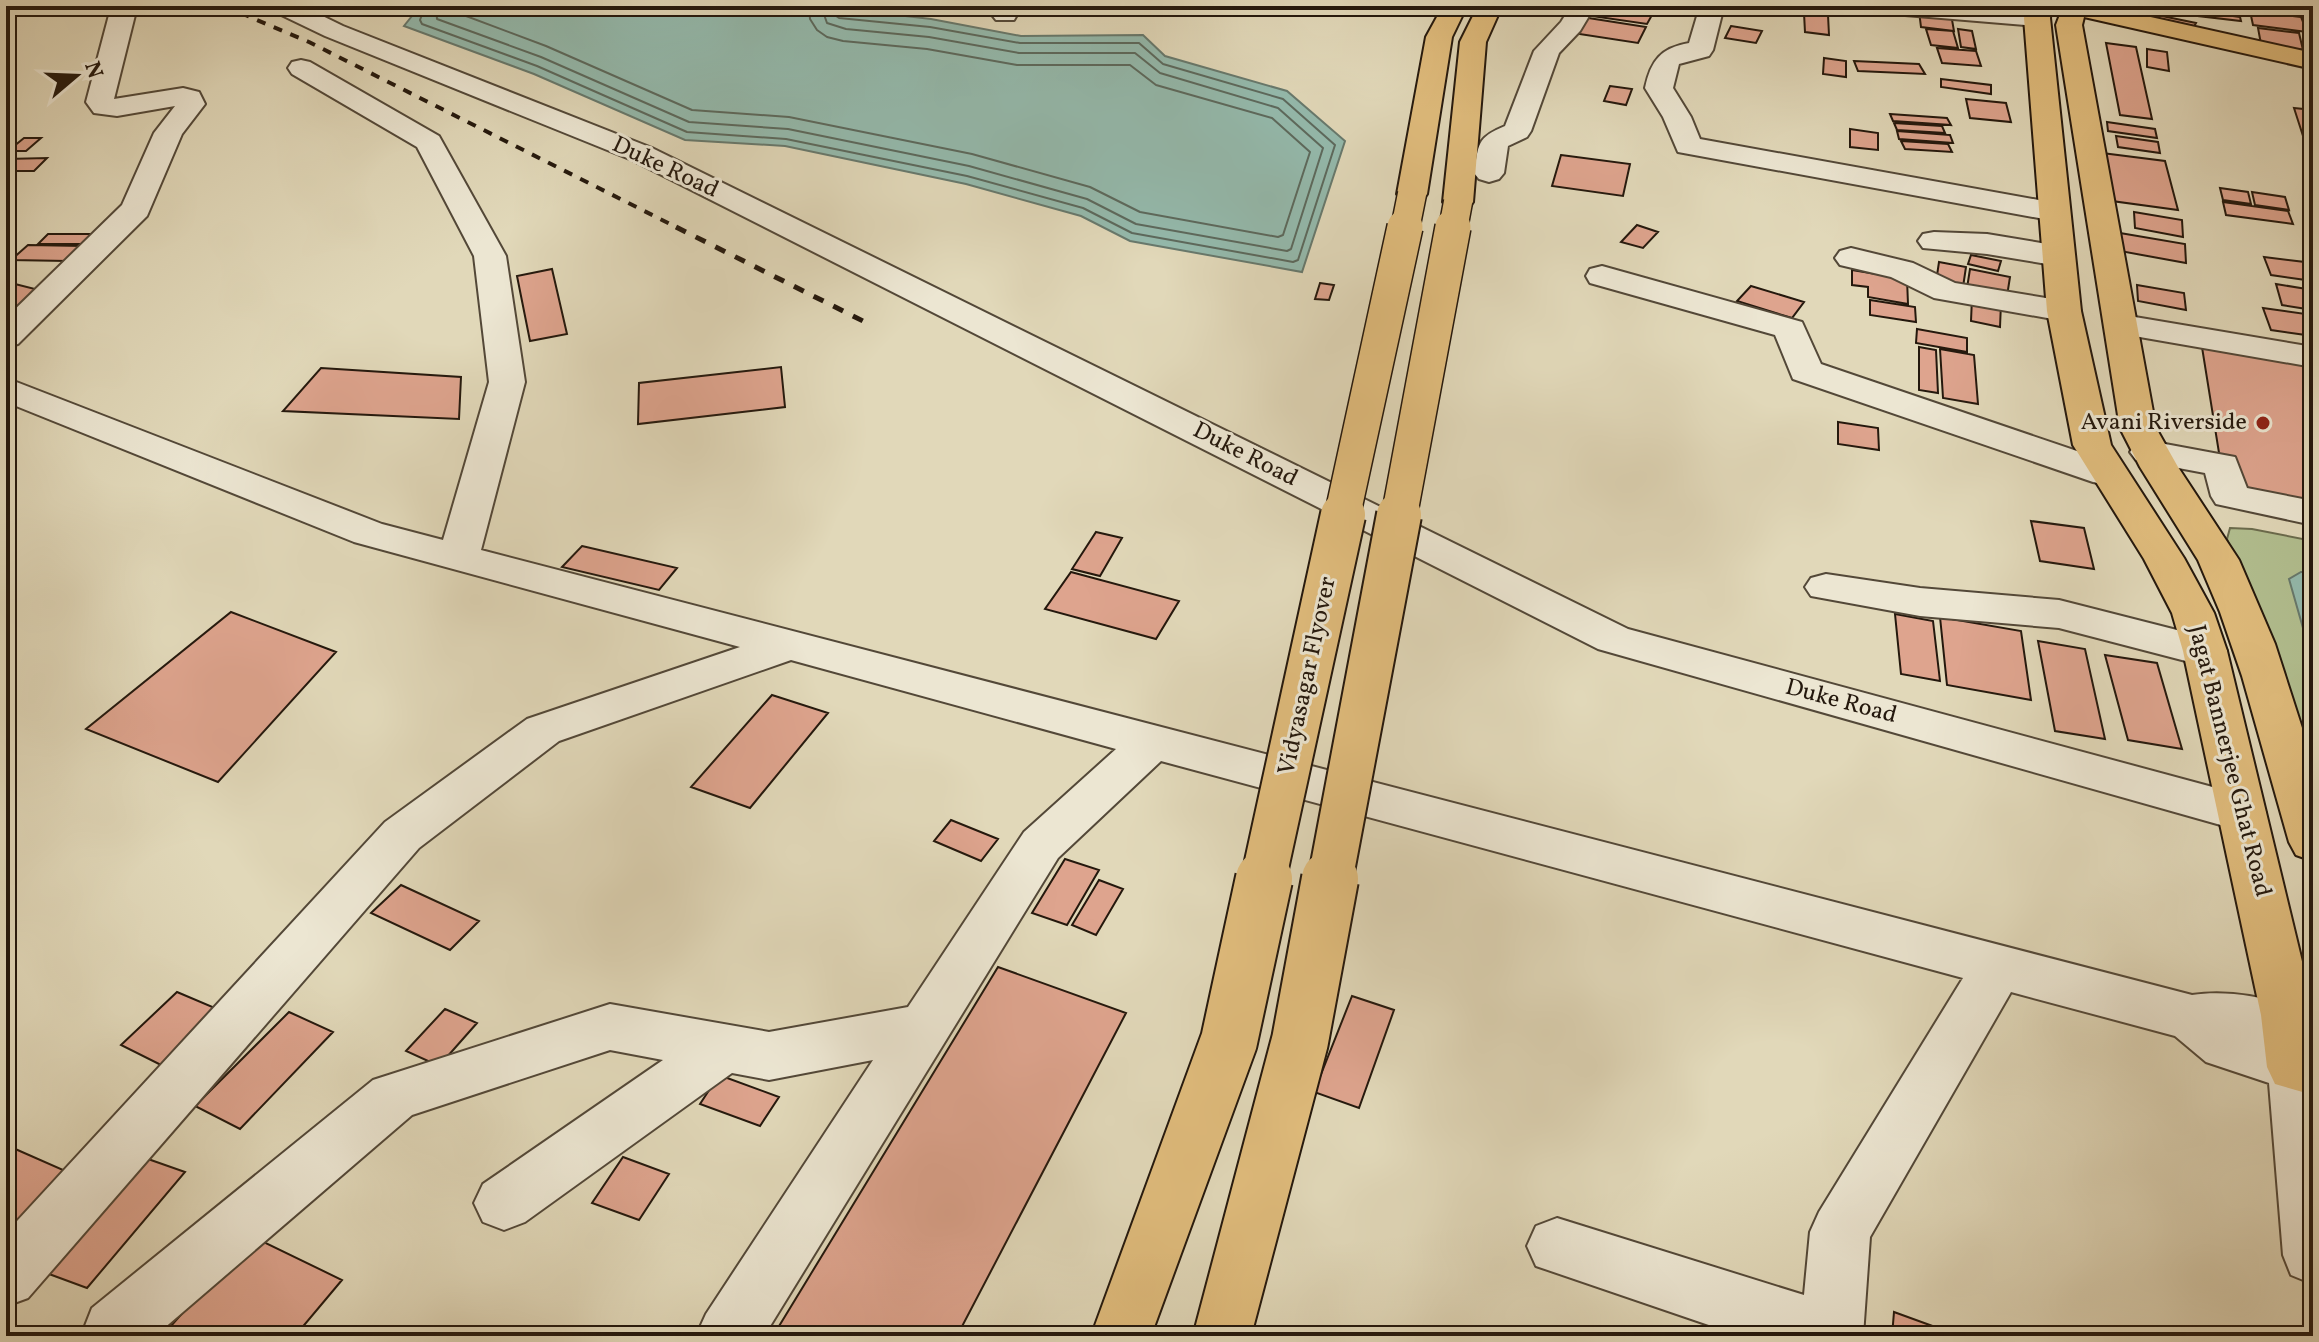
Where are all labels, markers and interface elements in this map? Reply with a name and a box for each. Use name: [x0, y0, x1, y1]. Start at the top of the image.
north arrow: [36, 36, 116, 116]
text: N: [75, 58, 110, 83]
street label: Duke Road: [606, 128, 724, 208]
place label: Avani Riverside: [2081, 406, 2247, 440]
street label: Duke Road: [1186, 414, 1304, 496]
marker: Avani Riverside: [2254, 414, 2272, 432]
street label: Vidyasagar Flyover: [1270, 574, 1346, 778]
street label: Jagat Bannerjee Ghat Road: [2179, 621, 2279, 901]
street label: Duke Road: [1781, 671, 1901, 733]

